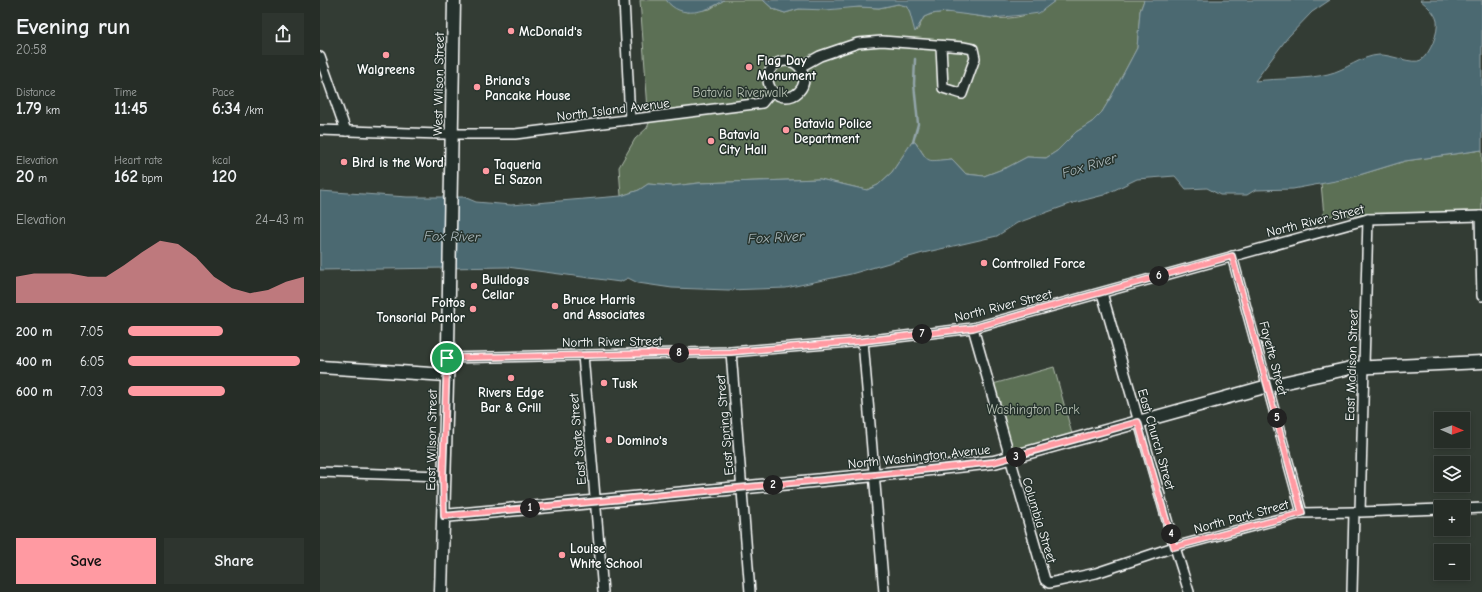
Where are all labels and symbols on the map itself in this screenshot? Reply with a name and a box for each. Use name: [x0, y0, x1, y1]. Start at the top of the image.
place label: McDonald's: [519, 24, 583, 39]
marker: McDonald's: [506, 26, 516, 36]
street label: West Wilson Street: [430, 31, 447, 136]
marker: Walgreens: [381, 50, 391, 60]
place label: Flag Day Monument: [757, 53, 817, 83]
place label: Walgreens: [357, 62, 415, 77]
marker: Flag Day Monument: [744, 62, 754, 72]
place label: Briana's Pancake House: [485, 73, 571, 103]
marker: Briana's Pancake House: [472, 82, 482, 92]
park label: Batavia Riverwalk: [692, 85, 788, 100]
street label: North Island Avenue: [556, 95, 671, 124]
place label: Batavia Police Department: [794, 116, 872, 146]
marker: Batavia Police Department: [781, 125, 791, 135]
place label: Batavia City Hall: [719, 127, 767, 157]
marker: Batavia City Hall: [706, 136, 716, 146]
water label: Fox River: [1060, 149, 1120, 182]
place label: Bird is the Word: [352, 155, 444, 170]
marker: Bird is the Word: [339, 157, 349, 167]
place label: Taqueria El Sazon: [494, 157, 542, 187]
marker: Taqueria El Sazon: [481, 166, 491, 176]
street label: North River Street: [1265, 201, 1367, 240]
water label: Fox River: [747, 227, 806, 247]
water label: Fox River: [424, 228, 482, 246]
place label: Controlled Force: [992, 256, 1086, 271]
marker: Controlled Force: [979, 258, 989, 268]
pin: 6: [1149, 266, 1169, 286]
place label: Bulldogs Cellar: [482, 272, 529, 302]
marker: Bulldogs Cellar: [469, 281, 479, 291]
street label: North River Street: [953, 286, 1055, 325]
place label: Bruce Harris and Associates: [563, 292, 645, 322]
place label: Foltos Tonsorial Parlor: [376, 295, 466, 325]
marker: Bruce Harris and Associates: [550, 301, 560, 311]
marker: Foltos Tonsorial Parlor: [468, 304, 478, 314]
street label: East Madison Street: [1342, 308, 1361, 421]
street label: Fayette Street: [1256, 319, 1291, 398]
pin: 7: [912, 324, 932, 344]
street label: North River Street: [562, 333, 663, 350]
pin: [430, 341, 464, 375]
pin: 8: [669, 343, 689, 363]
marker: Rivers Edge Bar & Grill: [506, 373, 516, 383]
street label: East Spring Street: [713, 373, 736, 476]
place label: Tusk: [612, 376, 638, 391]
marker: Tusk: [599, 378, 609, 388]
place label: Rivers Edge Bar & Grill: [478, 385, 545, 415]
street label: East Church Street: [1135, 387, 1178, 493]
street label: East Wilson Street: [423, 388, 440, 491]
street label: East State Street: [566, 391, 589, 485]
park label: Washington Park: [986, 402, 1080, 417]
pin: 5: [1267, 408, 1287, 428]
north arrow: [1434, 412, 1470, 448]
place label: Domino's: [617, 433, 668, 448]
marker: Domino's: [604, 435, 614, 445]
street label: North Washington Avenue: [847, 441, 992, 471]
pin: 3: [1006, 447, 1026, 467]
pin: 2: [763, 475, 783, 495]
street label: Columbia Street: [1019, 476, 1060, 566]
street label: North Park Street: [1192, 496, 1291, 536]
pin: 1: [520, 498, 540, 518]
pin: 4: [1161, 524, 1181, 544]
place label: Louise White School: [570, 541, 643, 571]
marker: Louise White School: [557, 550, 567, 560]

